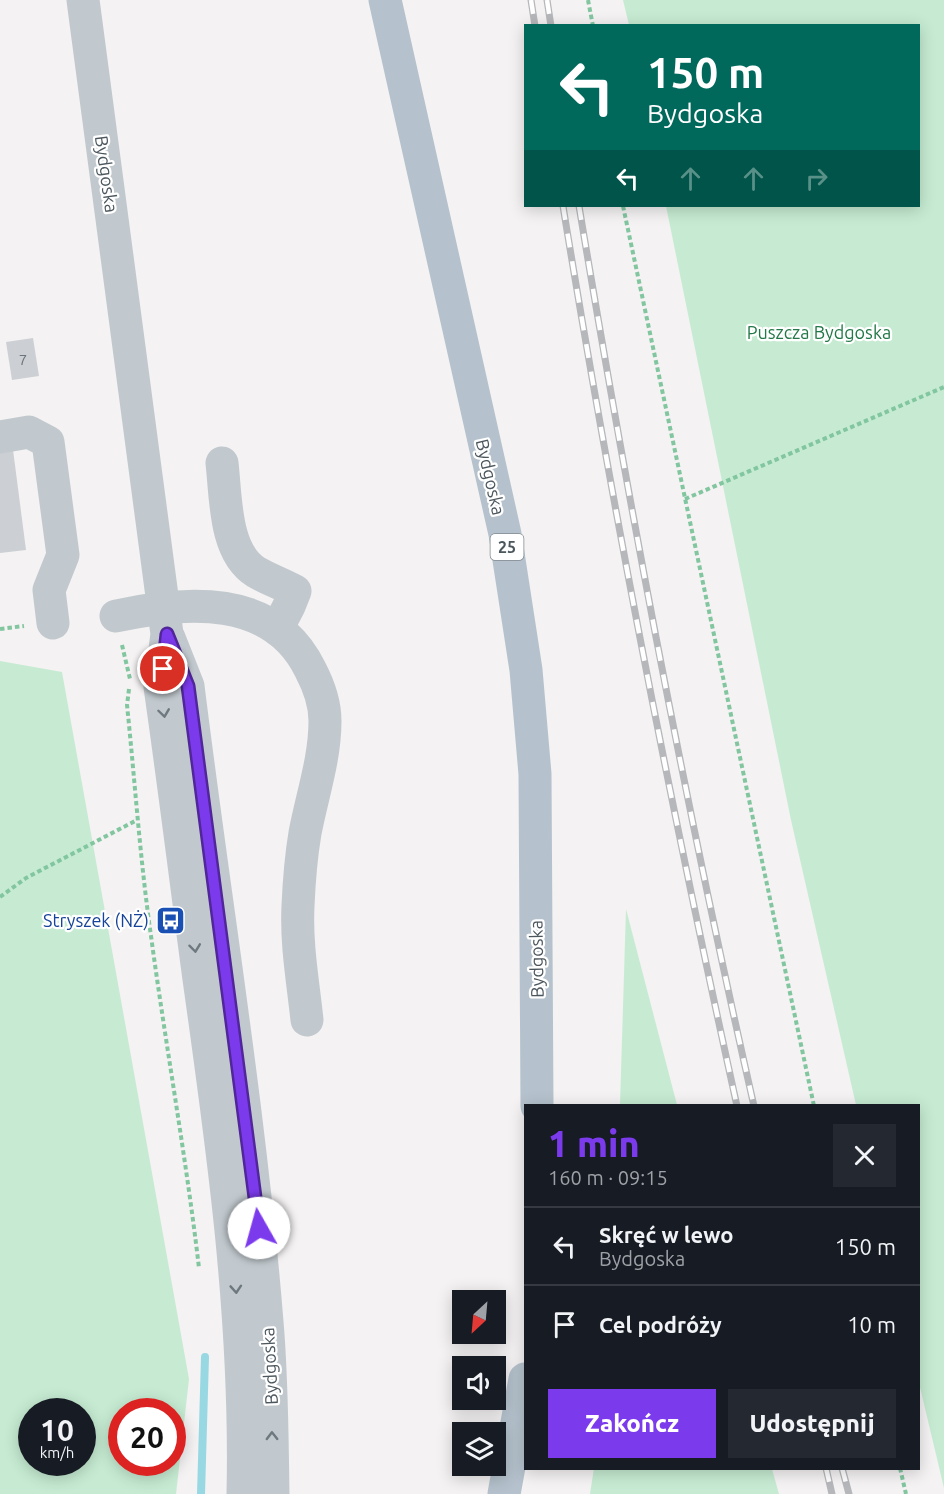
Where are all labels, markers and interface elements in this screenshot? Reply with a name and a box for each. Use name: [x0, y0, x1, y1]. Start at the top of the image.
icon: left: [548, 48, 626, 126]
text: 150 m: [647, 49, 764, 96]
text: Bydgoska: [647, 98, 763, 128]
street label: Bydgoska: [92, 134, 122, 214]
icon: left: [611, 162, 644, 195]
icon: ahead: [674, 162, 707, 195]
icon: ahead: [737, 162, 770, 195]
icon: right: [800, 162, 833, 195]
park label: Puszcza Bydgoska: [747, 322, 891, 342]
house number: 7: [19, 351, 27, 368]
street label: Bydgoska: [473, 437, 509, 517]
road number: 25: [490, 534, 524, 560]
pin: [137, 643, 188, 694]
icon: arrive: [146, 652, 179, 685]
one-way arrow: [158, 708, 170, 718]
bus stop icon: Stryszek (NŻ): [154, 904, 186, 936]
place label: Stryszek (NŻ): [43, 910, 149, 931]
street label: Bydgoska: [525, 920, 547, 998]
one-way arrow: [188, 943, 201, 952]
text: 1 min: [548, 1123, 640, 1164]
button: close: [833, 1124, 896, 1187]
text: 160 m · 09:15: [548, 1166, 668, 1189]
position arrow: [227, 1196, 291, 1260]
text: Skręć w lewo: [599, 1222, 733, 1247]
icon: left: [548, 1230, 581, 1263]
text: 150 m: [835, 1234, 896, 1259]
text: Bydgoska: [599, 1247, 685, 1270]
one-way arrow: [229, 1285, 242, 1294]
north arrow: [452, 1290, 506, 1344]
map controls: [452, 1290, 506, 1476]
icon: arrive: [548, 1308, 581, 1341]
text: Cel podróży: [599, 1312, 722, 1337]
text: 10 m: [847, 1312, 896, 1337]
street label: Bydgoska: [257, 1327, 281, 1405]
button: sound: [452, 1356, 506, 1410]
button: Zakończ: [548, 1389, 716, 1458]
button: Udostępnij: [728, 1389, 896, 1458]
speed limit sign: 20: [108, 1398, 186, 1476]
text: 10: [40, 1413, 74, 1447]
button: layers: [452, 1422, 506, 1476]
one-way arrow: [266, 1431, 278, 1440]
text: km/h: [40, 1444, 74, 1461]

